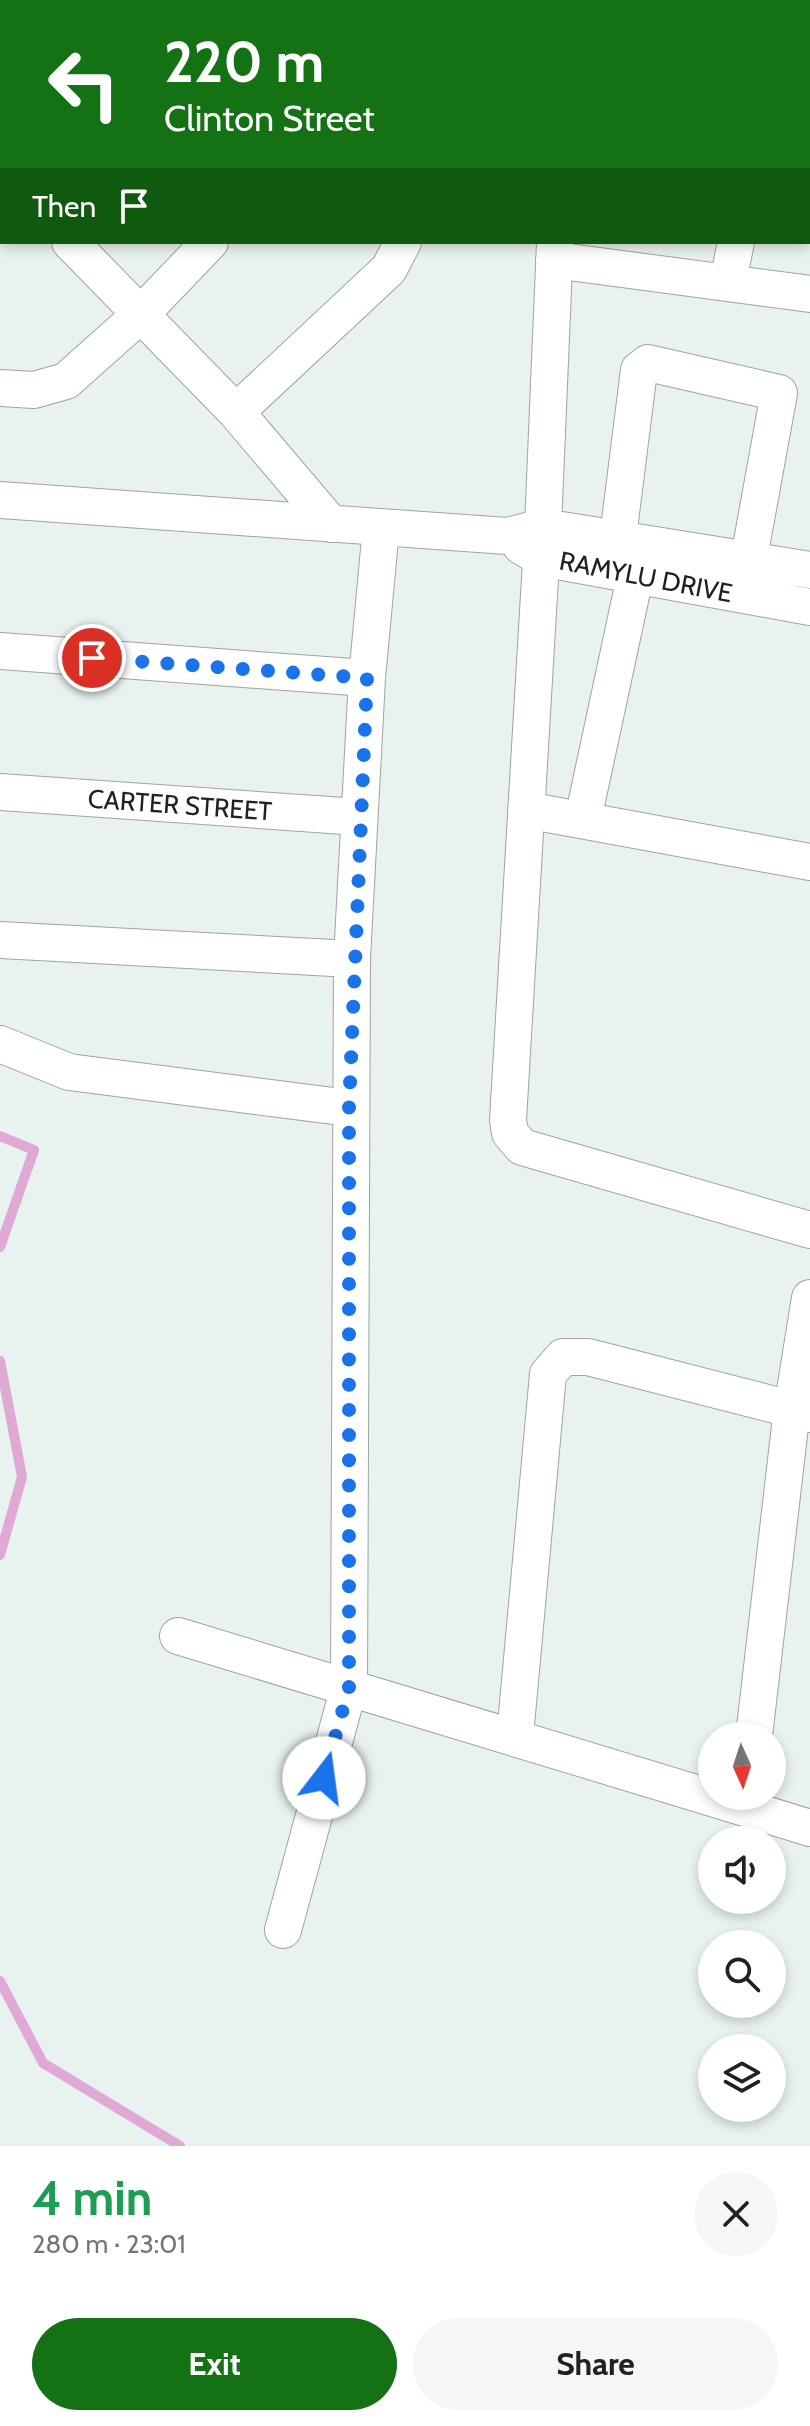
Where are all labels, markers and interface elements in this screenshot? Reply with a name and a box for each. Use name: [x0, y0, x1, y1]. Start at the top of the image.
text: 220 m: [164, 28, 324, 96]
icon: left: [32, 32, 136, 136]
text: Clinton Street: [164, 96, 375, 140]
icon: arrive: [112, 184, 156, 228]
text: Then: [32, 188, 96, 225]
street label: RAMYLU DRIVE: [557, 545, 735, 609]
pin: [58, 624, 126, 692]
icon: arrive: [70, 636, 114, 680]
street label: CARTER STREET: [87, 783, 273, 827]
north arrow: [698, 1722, 786, 1810]
map controls: [698, 1722, 786, 2122]
position arrow: [282, 1736, 366, 1820]
button: sound: [698, 1826, 786, 1914]
button: search: [698, 1930, 786, 2018]
button: layers: [698, 2034, 786, 2122]
text: 4 min: [32, 2169, 152, 2227]
button: close: [694, 2172, 778, 2256]
text: 280 m · 23:01: [32, 2228, 186, 2260]
button: Exit: [32, 2318, 397, 2410]
button: Share: [413, 2318, 778, 2410]

